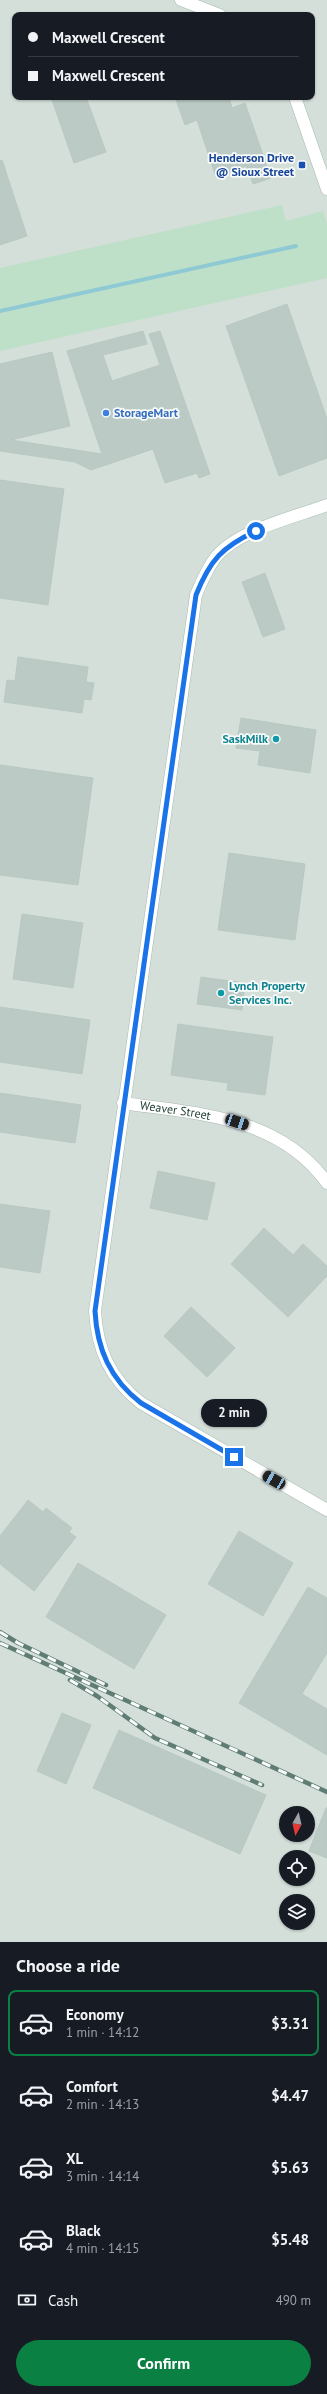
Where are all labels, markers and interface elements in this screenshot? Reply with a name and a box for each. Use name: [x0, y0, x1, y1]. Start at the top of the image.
text: Maxwell Crescent: [52, 28, 165, 47]
text: Maxwell Crescent: [52, 66, 165, 85]
place label: Henderson Drive @ Sioux Street: [209, 150, 295, 179]
marker: Henderson Drive @ Sioux Street: [297, 160, 307, 170]
place label: StorageMart: [114, 405, 179, 420]
marker: StorageMart: [101, 408, 111, 418]
route start: [247, 522, 265, 540]
place label: SaskMilk: [222, 731, 268, 746]
marker: SaskMilk: [271, 734, 281, 744]
place label: Lynch Property Services Inc.: [229, 978, 305, 1007]
marker: Lynch Property Services Inc.: [216, 988, 226, 998]
street label: Weaver Street: [139, 1097, 212, 1123]
car: [224, 1113, 250, 1131]
callout: 2 min: [201, 1399, 267, 1427]
text: 2 min: [218, 1404, 250, 1421]
route end: [225, 1448, 243, 1466]
car: [261, 1469, 287, 1491]
north arrow: [279, 1806, 315, 1842]
map controls: [279, 1806, 315, 1930]
button: locate: [279, 1850, 315, 1886]
button: layers: [279, 1894, 315, 1930]
text: Choose a ride: [16, 1954, 120, 1977]
icon: car: [18, 2005, 54, 2041]
text: Economy: [66, 2005, 124, 2024]
text: $3.31: [271, 2014, 309, 2033]
text: 1 min · 14:12: [66, 2024, 139, 2041]
icon: car: [18, 2077, 54, 2113]
text: Comfort: [66, 2077, 118, 2096]
text: $4.47: [271, 2086, 309, 2105]
text: 2 min · 14:13: [66, 2096, 139, 2113]
icon: car: [18, 2149, 54, 2185]
text: XL: [66, 2149, 83, 2168]
text: $5.63: [271, 2158, 309, 2177]
text: 3 min · 14:14: [66, 2168, 139, 2185]
icon: car: [18, 2221, 54, 2257]
text: Black: [66, 2221, 101, 2240]
text: $5.48: [271, 2230, 309, 2249]
text: 4 min · 14:15: [66, 2240, 139, 2257]
icon: cash: [16, 2289, 38, 2311]
text: Cash: [48, 2291, 78, 2310]
text: 490 m: [276, 2292, 311, 2309]
button: Confirm: [16, 2340, 311, 2386]

